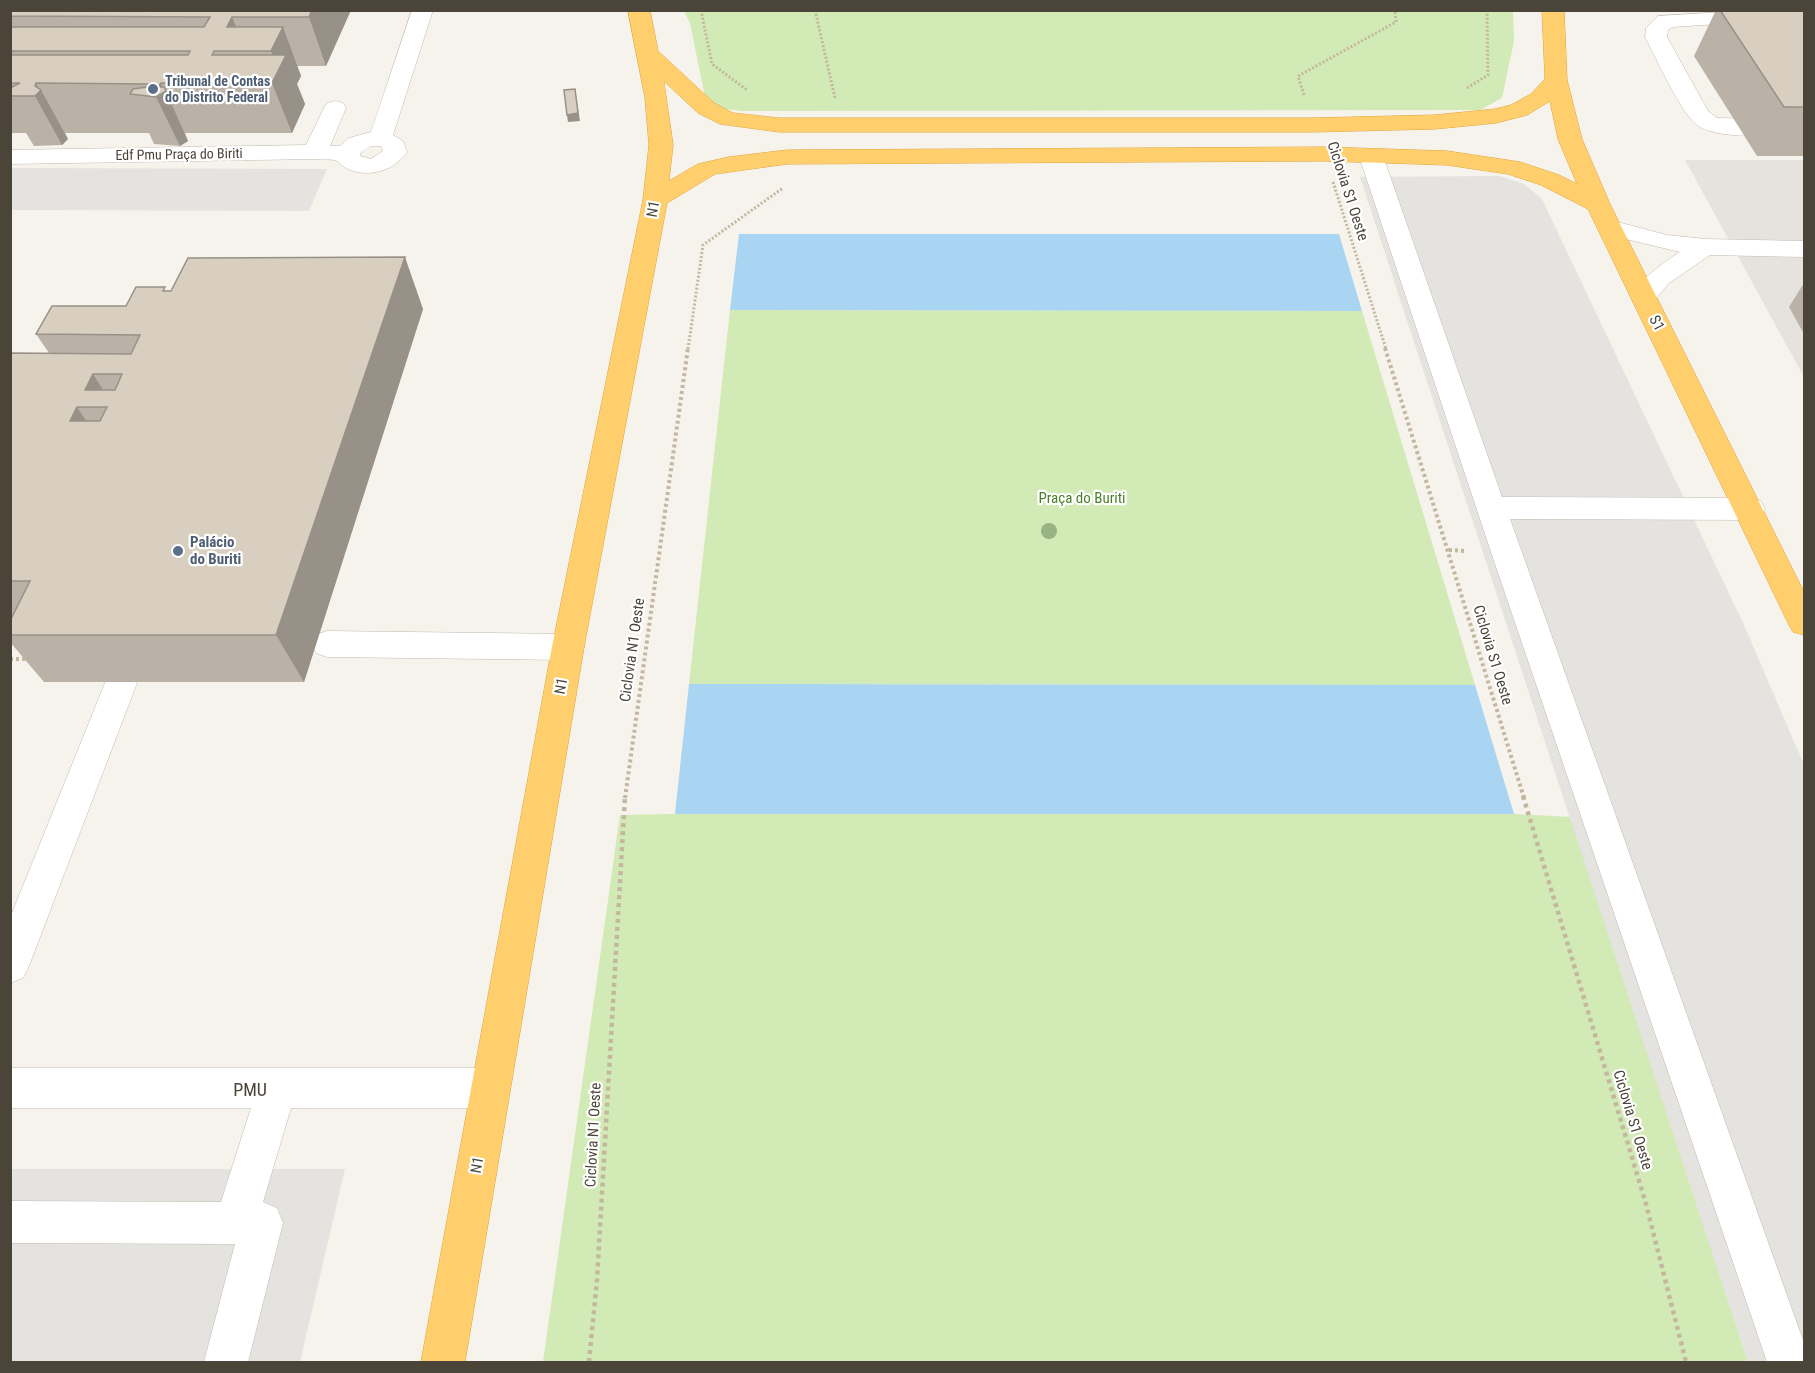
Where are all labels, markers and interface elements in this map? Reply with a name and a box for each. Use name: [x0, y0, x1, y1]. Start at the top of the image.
place label: Tribunal de Contas do Distrito Federal: [165, 73, 270, 105]
marker: Tribunal de Contas do Distrito Federal: [146, 82, 160, 96]
street label: Ciclovia S1 Oeste: [1323, 139, 1373, 243]
street label: Edf Pmu Praça do Biriti: [115, 145, 243, 163]
street label: N1: [643, 199, 663, 219]
street label: S1: [1646, 312, 1668, 334]
park label: Praça do Buriti: [1038, 489, 1126, 507]
place label: Palácio do Buriti: [190, 533, 241, 568]
marker: Palácio do Buriti: [171, 544, 185, 558]
street label: Ciclovia N1 Oeste: [616, 597, 648, 703]
street label: Ciclovia S1 Oeste: [1469, 603, 1517, 707]
street label: N1: [551, 676, 571, 696]
street label: Ciclovia S1 Oeste: [1609, 1068, 1657, 1172]
street label: PMU: [233, 1079, 267, 1100]
street label: Ciclovia N1 Oeste: [581, 1082, 605, 1188]
street label: N1: [467, 1155, 487, 1175]

